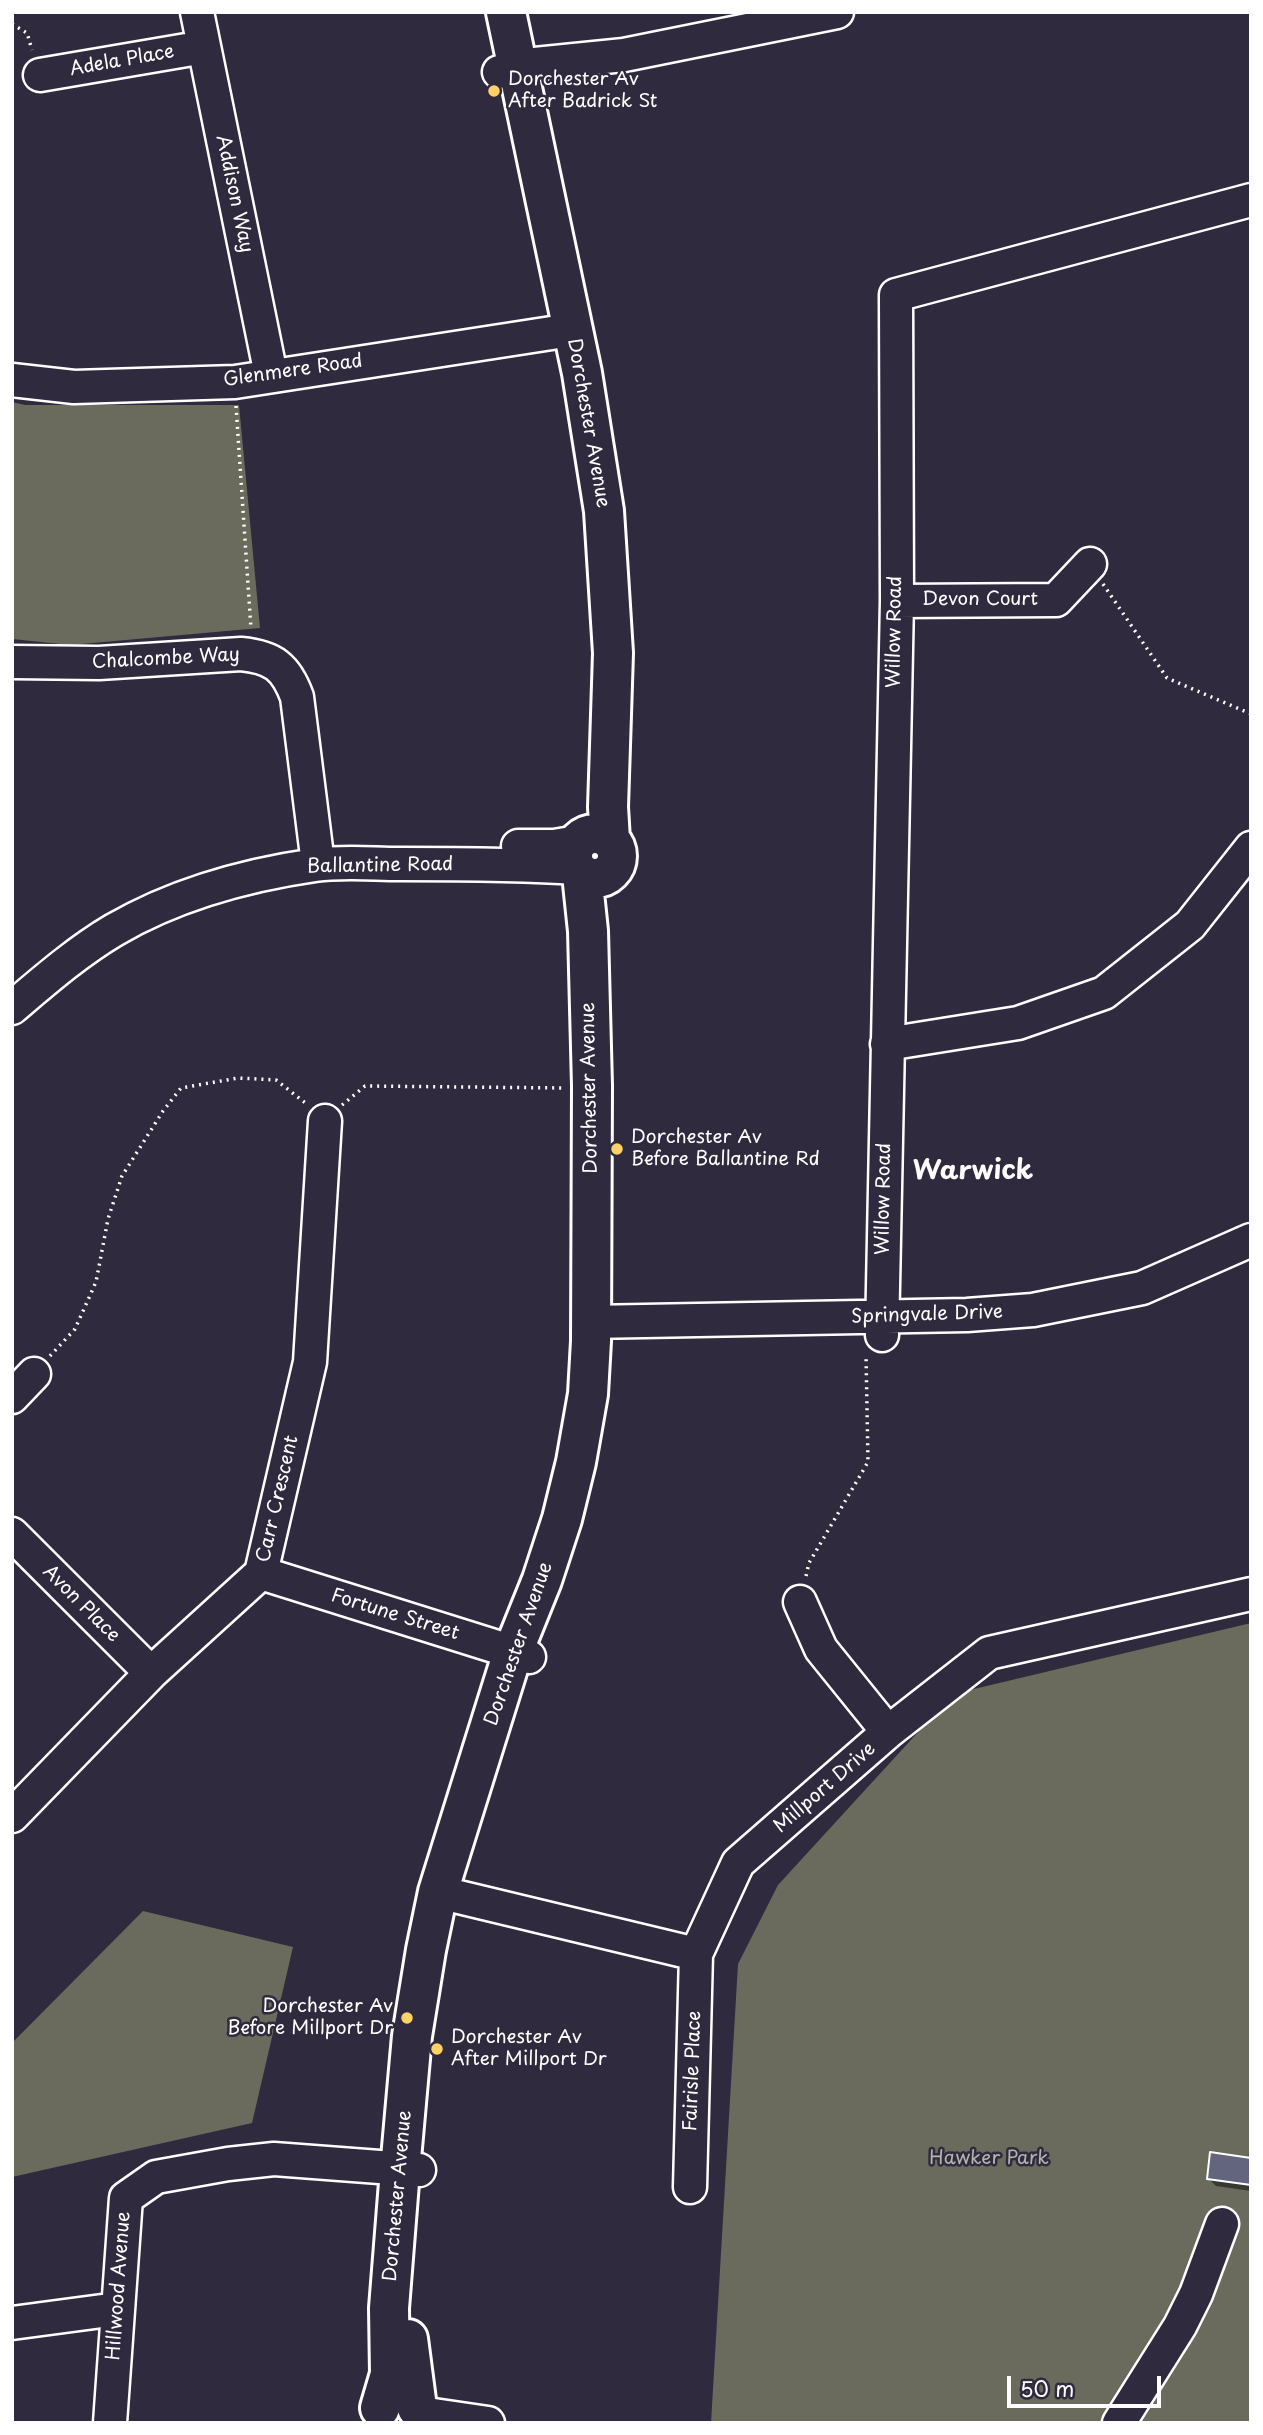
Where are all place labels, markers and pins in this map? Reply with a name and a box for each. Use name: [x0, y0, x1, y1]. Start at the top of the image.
place label: Dorchester Av After Badrick St: [508, 69, 657, 113]
marker: Dorchester Av After Badrick St: [486, 83, 502, 99]
place label: Dorchester Av Before Ballantine Rd: [631, 1127, 820, 1171]
marker: Dorchester Av Before Ballantine Rd: [609, 1141, 625, 1157]
place label: Dorchester Av Before Millport Dr: [227, 1996, 393, 2040]
marker: Dorchester Av Before Millport Dr: [399, 2010, 415, 2026]
place label: Dorchester Av After Millport Dr: [451, 2027, 607, 2071]
marker: Dorchester Av After Millport Dr: [429, 2041, 445, 2057]

